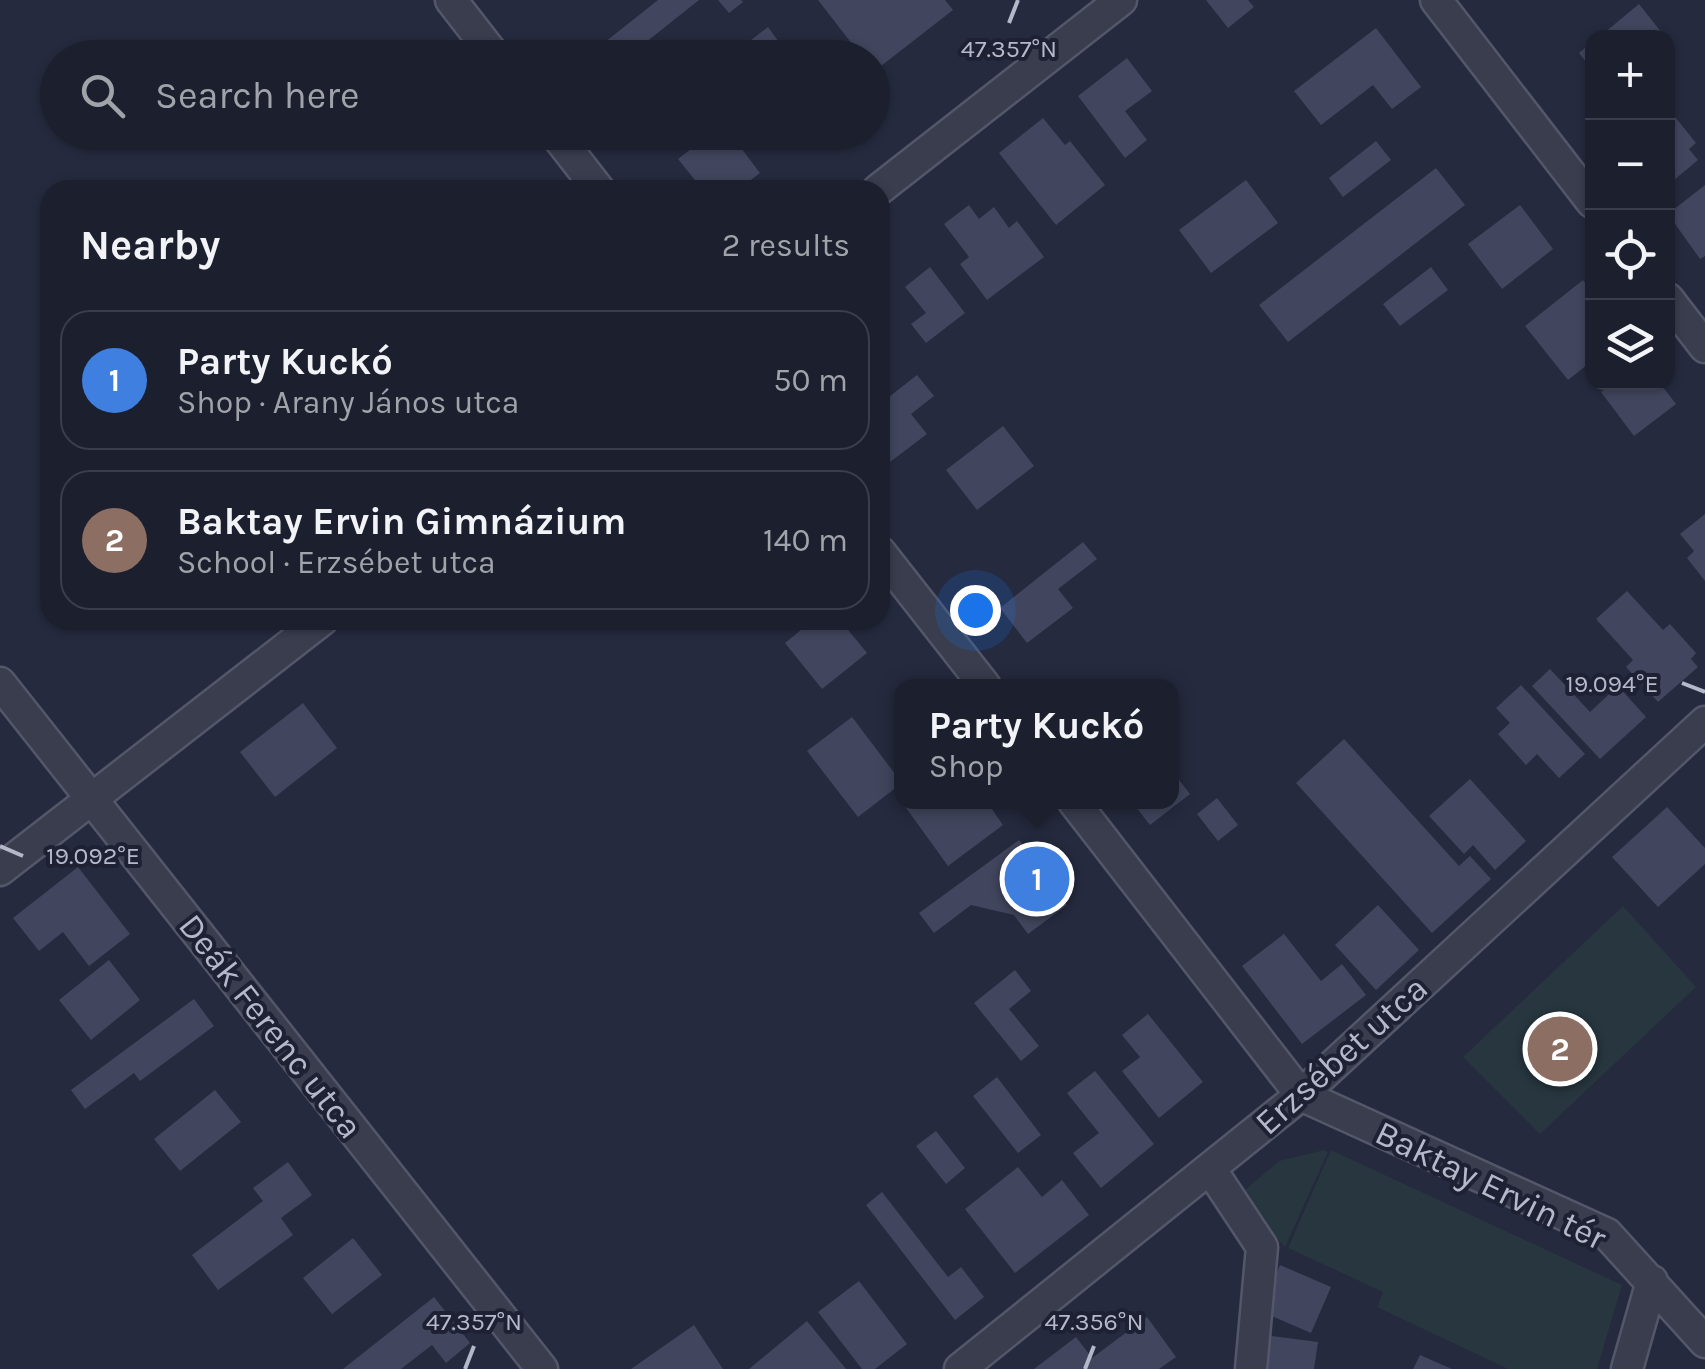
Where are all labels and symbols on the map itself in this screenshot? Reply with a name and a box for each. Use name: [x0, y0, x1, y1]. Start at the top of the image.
text: 47.357°N: [961, 34, 1057, 63]
your location: [950, 585, 1001, 636]
text: 19.094°E: [1565, 669, 1659, 698]
text: 19.092°E: [46, 841, 140, 870]
pin: 1: [1004, 842, 1070, 916]
street label: Deák Ferenc utca: [170, 906, 371, 1147]
street label: Erzsébet utca: [1247, 967, 1436, 1143]
pin: 2: [1528, 1012, 1592, 1086]
street label: Baktay Ervin tér: [1369, 1112, 1613, 1259]
text: 47.357°N: [426, 1307, 522, 1336]
text: 47.356°N: [1045, 1307, 1143, 1336]

